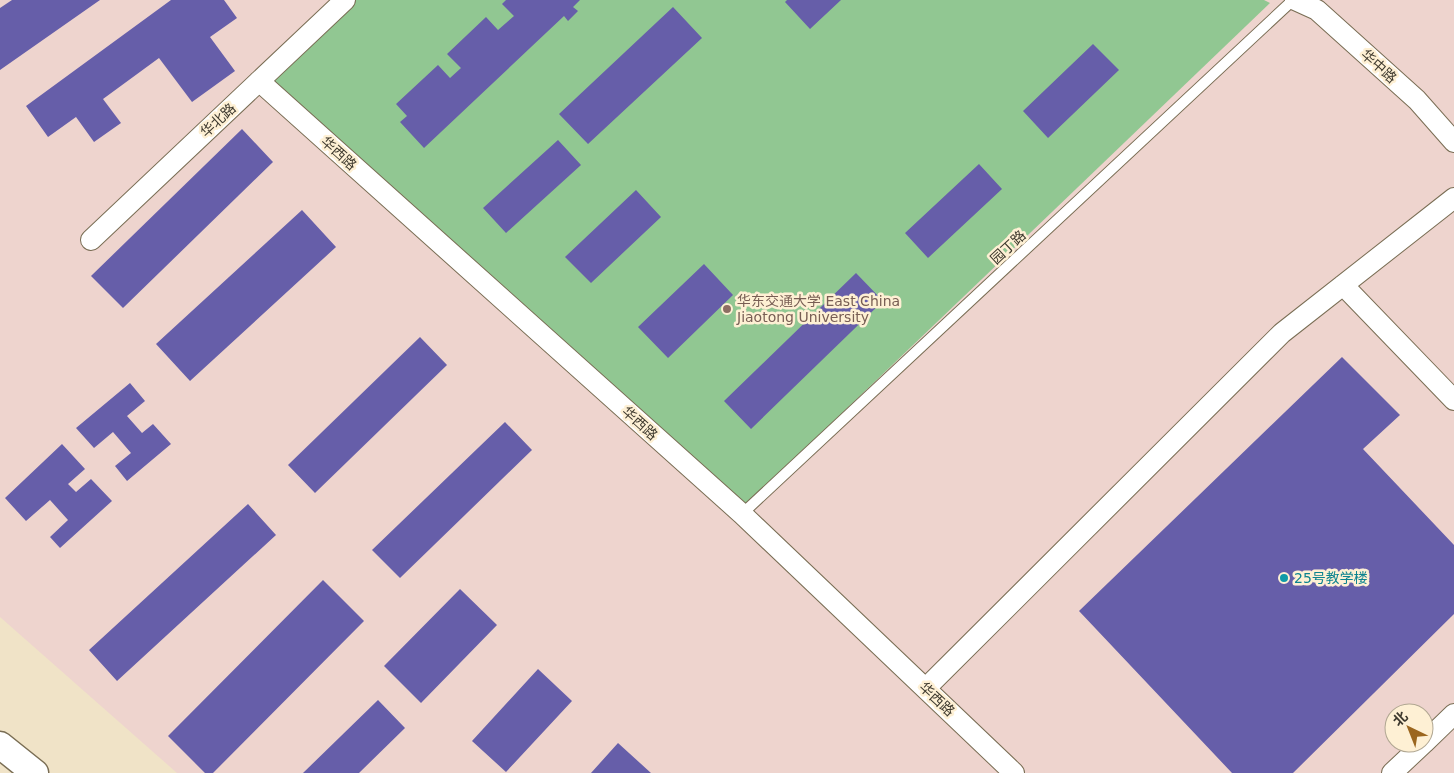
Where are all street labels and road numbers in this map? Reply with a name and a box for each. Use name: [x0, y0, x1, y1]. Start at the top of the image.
street label: 华中路: [1358, 46, 1400, 86]
street label: 华北路: [197, 100, 239, 140]
street label: 华西路: [318, 133, 360, 173]
street label: 园丁路: [987, 227, 1029, 267]
street label: 华西路: [619, 403, 661, 443]
street label: 华西路: [916, 679, 958, 719]

